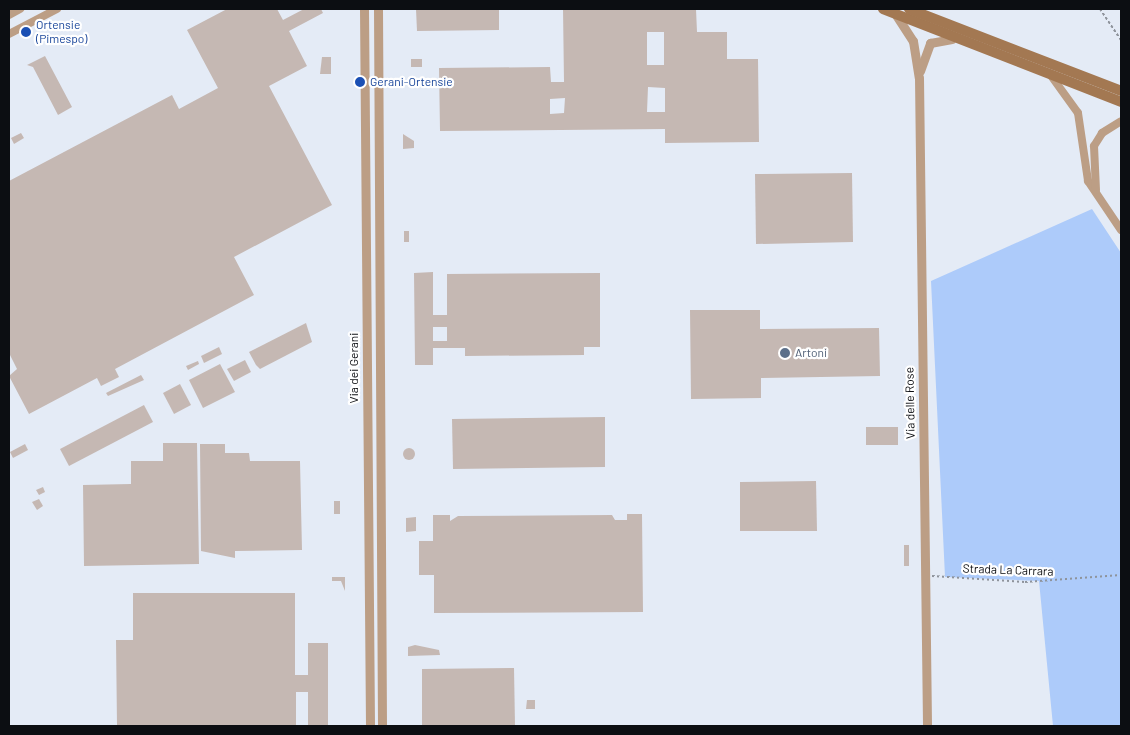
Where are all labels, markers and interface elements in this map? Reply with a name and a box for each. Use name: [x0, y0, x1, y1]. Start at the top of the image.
place label: Ortensie (Pimespo): [36, 18, 87, 46]
marker: Ortensie (Pimespo): [20, 26, 32, 38]
place label: Gerani-Ortensie: [370, 75, 453, 89]
marker: Gerani-Ortensie: [354, 76, 366, 88]
street label: Via dei Gerani: [347, 333, 361, 403]
place label: Artoni: [795, 346, 827, 360]
marker: Artoni: [779, 347, 791, 359]
street label: Via delle Rose: [902, 367, 918, 439]
street label: Strada La Carrara: [962, 561, 1054, 579]

